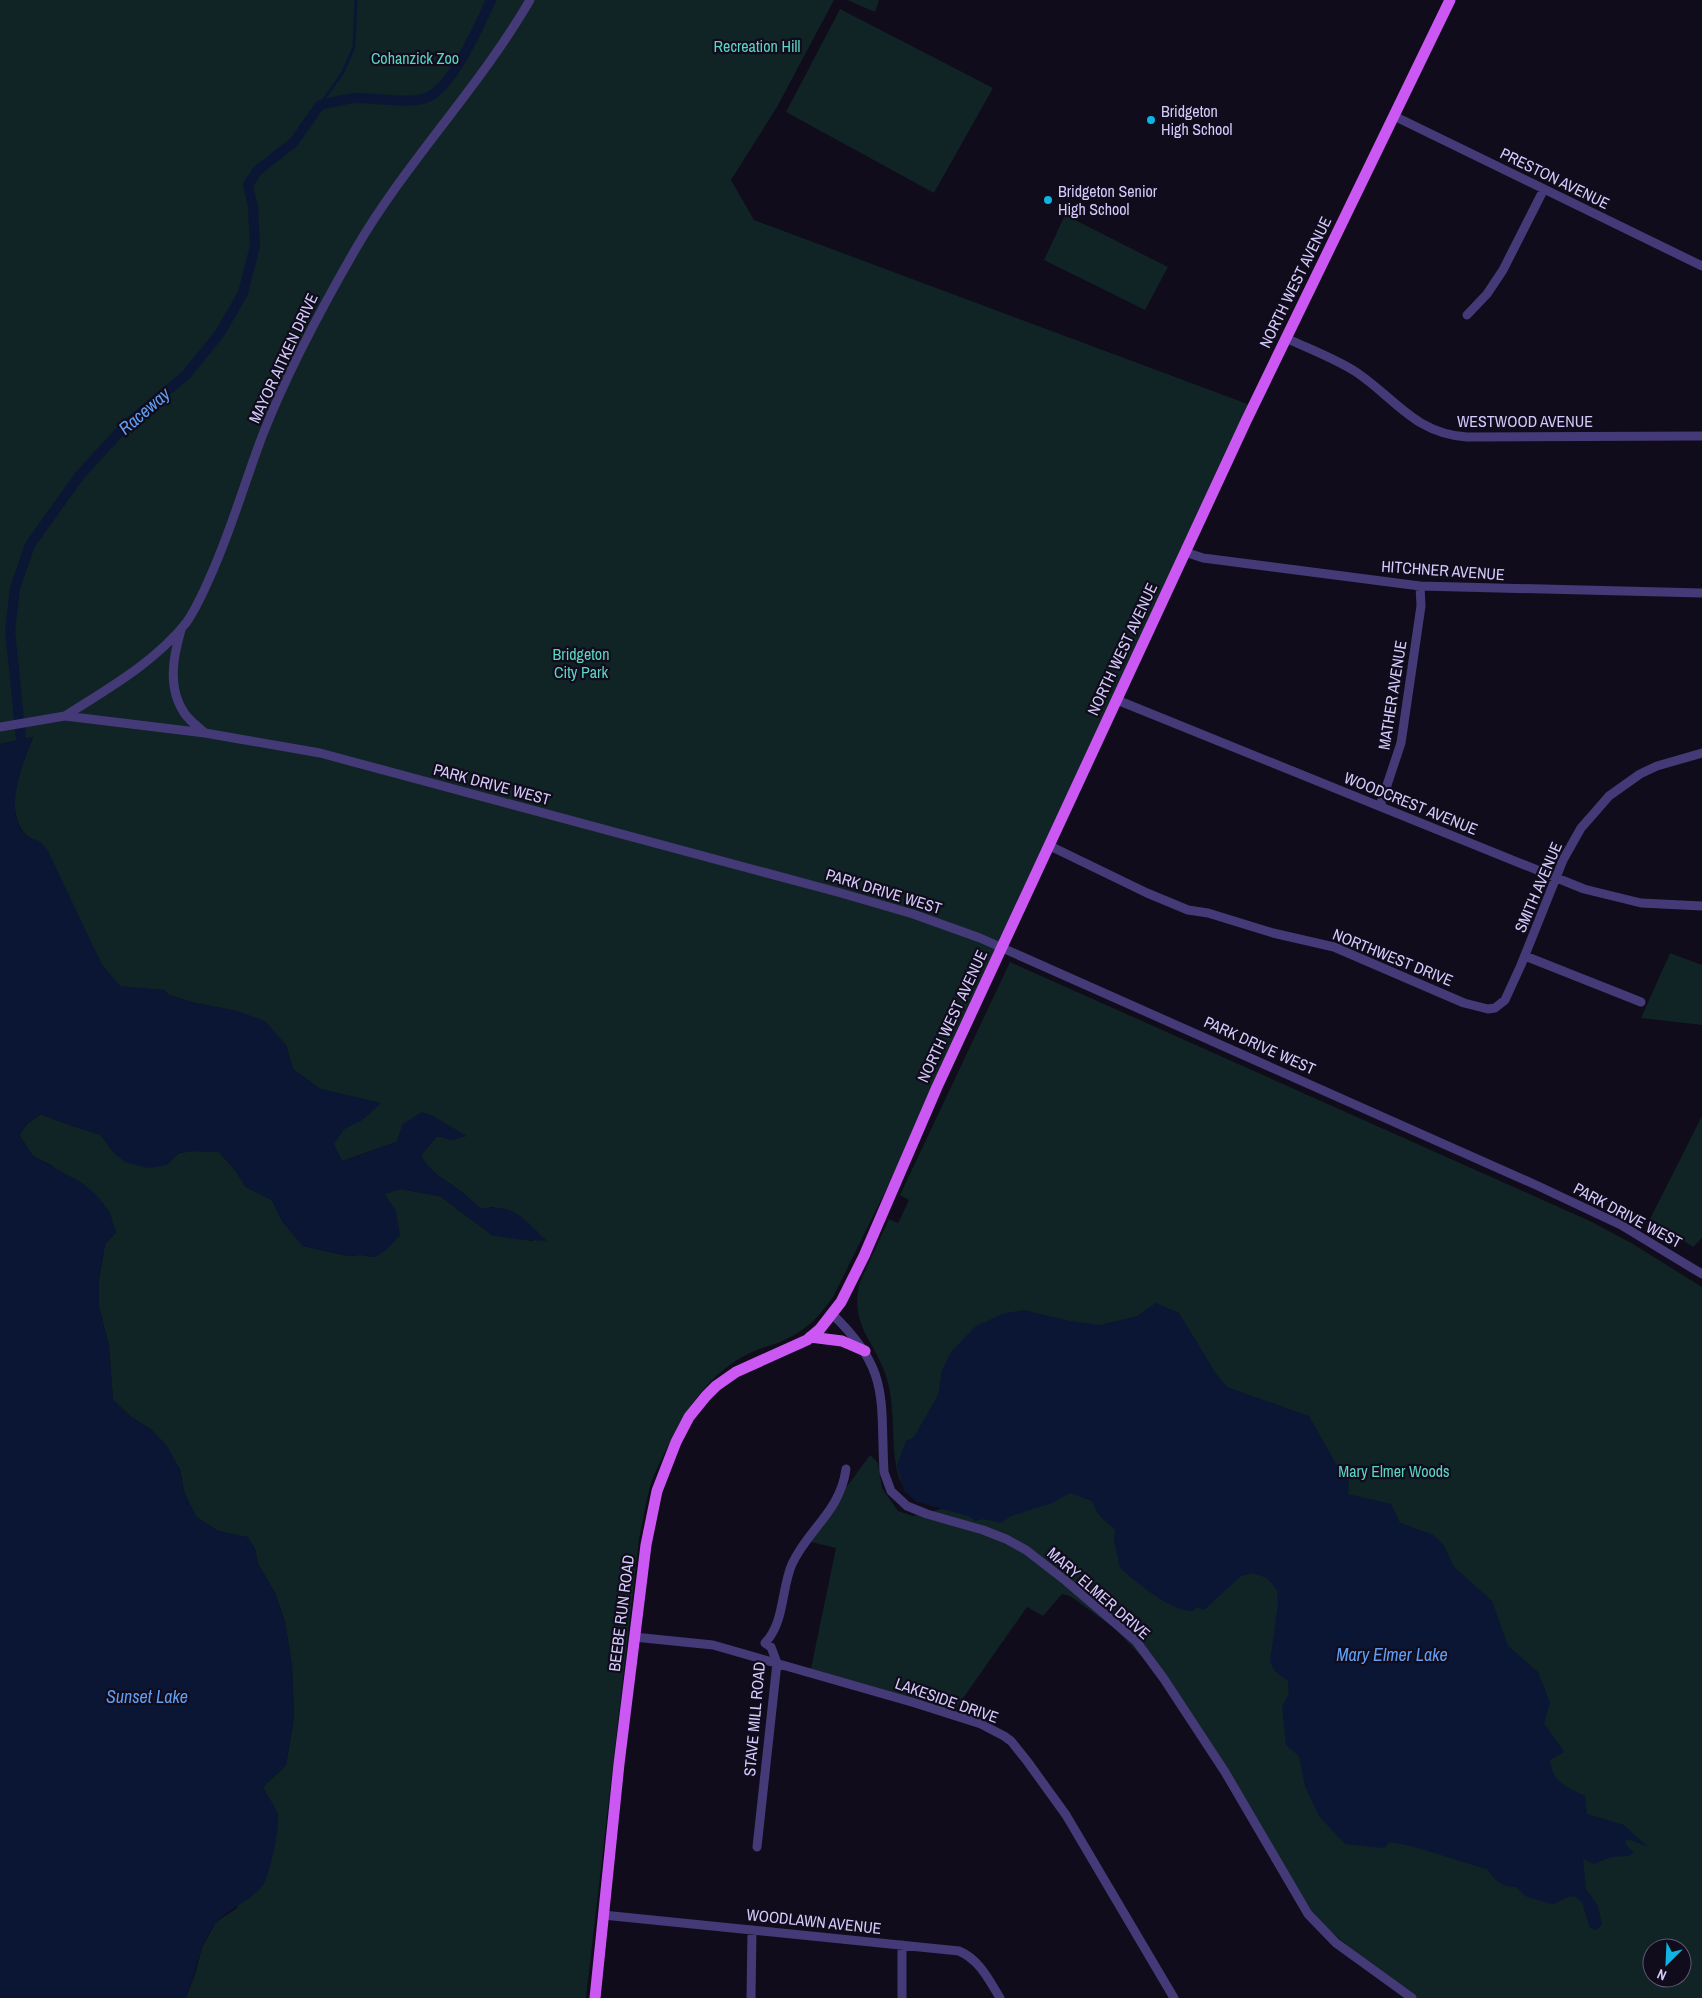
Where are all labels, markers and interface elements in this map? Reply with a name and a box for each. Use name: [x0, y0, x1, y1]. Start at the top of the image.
park label: Recreation Hill: [714, 35, 800, 57]
park label: Cohanzick Zoo: [371, 47, 459, 69]
place label: Bridgeton High School: [1161, 100, 1233, 140]
marker: Bridgeton High School: [1145, 114, 1157, 126]
street label: PRESTON AVENUE: [1497, 142, 1613, 214]
place label: Bridgeton Senior High School: [1058, 180, 1158, 220]
marker: Bridgeton Senior High School: [1042, 194, 1054, 206]
street label: NORTH WEST AVENUE: [1254, 213, 1336, 351]
street label: MAYOR AITKEN DRIVE: [243, 289, 323, 427]
water label: Raceway: [113, 381, 176, 440]
street label: WESTWOOD AVENUE: [1457, 410, 1593, 432]
street label: HITCHNER AVENUE: [1381, 555, 1505, 585]
street label: NORTH WEST AVENUE: [1082, 579, 1162, 719]
street label: MATHER AVENUE: [1373, 639, 1411, 751]
park label: Bridgeton City Park: [553, 643, 609, 683]
street label: PARK DRIVE WEST: [431, 758, 553, 810]
street label: WOODCREST AVENUE: [1341, 766, 1481, 840]
street label: SMITH AVENUE: [1509, 838, 1567, 936]
street label: PARK DRIVE WEST: [823, 863, 945, 919]
street label: NORTHWEST DRIVE: [1330, 923, 1456, 991]
street label: NORTH WEST AVENUE: [912, 946, 992, 1086]
street label: PARK DRIVE WEST: [1201, 1011, 1319, 1079]
street label: PARK DRIVE WEST: [1570, 1177, 1686, 1253]
park label: Mary Elmer Woods: [1338, 1460, 1450, 1482]
street label: MARY ELMER DRIVE: [1043, 1542, 1155, 1644]
street label: BEEBE RUN ROAD: [603, 1553, 639, 1673]
water label: Mary Elmer Lake: [1336, 1642, 1448, 1667]
street label: STAVE MILL ROAD: [738, 1661, 770, 1777]
street label: LAKESIDE DRIVE: [892, 1672, 1002, 1728]
water label: Sunset Lake: [106, 1684, 188, 1709]
street label: WOODLAWN AVENUE: [745, 1903, 883, 1939]
north arrow: [1642, 1938, 1692, 1988]
text: N: [1654, 1965, 1669, 1985]

